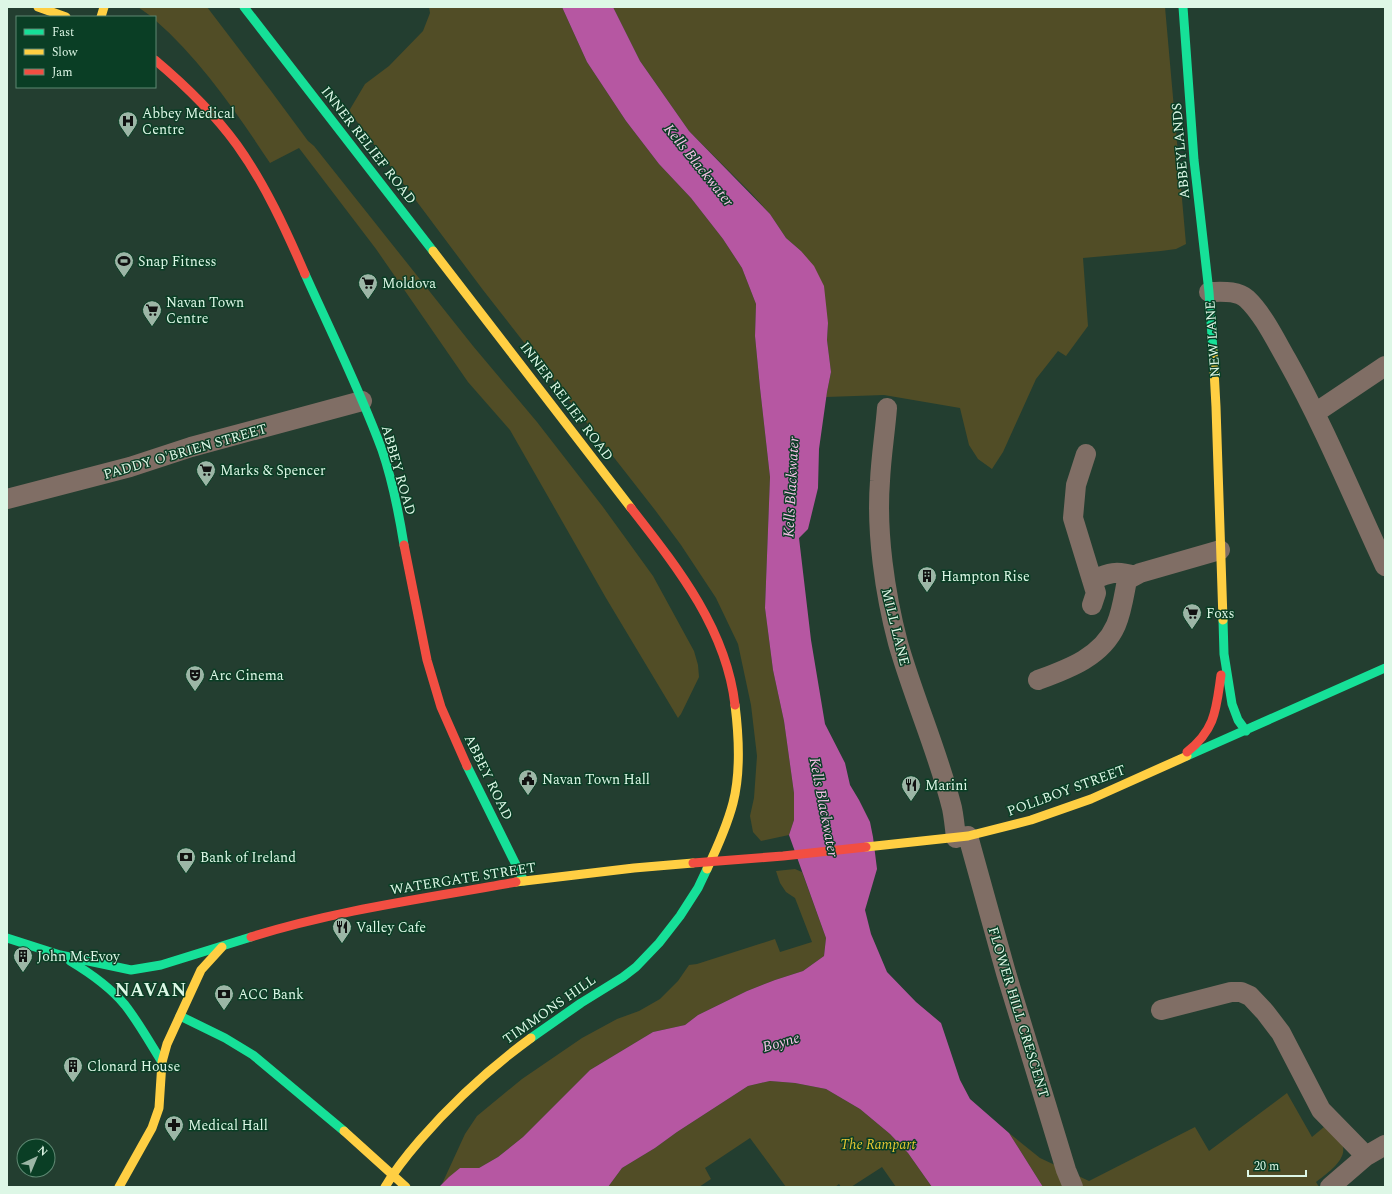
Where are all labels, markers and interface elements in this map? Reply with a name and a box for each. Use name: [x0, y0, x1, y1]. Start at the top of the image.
legend: [16, 16, 156, 88]
text: Fast: [52, 23, 74, 42]
text: Slow: [52, 43, 78, 62]
text: Jam: [52, 63, 73, 82]
street label: INNER RELIEF ROAD: [316, 82, 421, 209]
street label: ABBEYLANDS: [1166, 102, 1195, 200]
place label: Abbey Medical Centre: [142, 103, 235, 140]
hospital icon: Abbey Medical Centre: [117, 110, 139, 138]
water label: Kells Blackwater: [658, 119, 740, 212]
sports icon: Snap Fitness: [113, 250, 135, 278]
place label: Snap Fitness: [138, 251, 217, 272]
supermarket icon: Moldova: [357, 272, 379, 300]
place label: Moldova: [382, 273, 436, 294]
place label: Navan Town Centre: [166, 292, 244, 329]
supermarket icon: Navan Town Centre: [141, 299, 163, 327]
street label: NEW LANE: [1199, 300, 1226, 378]
street label: INNER RELIEF ROAD: [515, 337, 619, 465]
street label: PADDY O'BRIEN STREET: [101, 418, 269, 485]
street label: ABBEY ROAD: [376, 423, 421, 518]
water label: Kells Blackwater: [777, 435, 806, 538]
supermarket icon: Marks & Spencer: [195, 459, 217, 487]
place label: Marks & Spencer: [220, 460, 326, 481]
building icon: Hampton Rise: [916, 565, 938, 593]
place label: Hampton Rise: [941, 566, 1030, 587]
street label: MILL LANE: [876, 586, 915, 668]
supermarket icon: Foxs: [1181, 602, 1203, 630]
place label: Foxs: [1206, 603, 1234, 624]
theatre icon: Arc Cinema: [184, 664, 206, 692]
place label: Arc Cinema: [209, 665, 284, 686]
street label: ABBEY ROAD: [459, 731, 518, 824]
water label: Kells Blackwater: [803, 755, 845, 860]
street label: POLLBOY STREET: [1004, 759, 1128, 822]
public building icon: Navan Town Hall: [517, 768, 539, 796]
place label: Navan Town Hall: [542, 769, 650, 790]
restaurant icon: Marini: [900, 774, 922, 802]
place label: Marini: [925, 775, 968, 796]
bank icon: Bank of Ireland: [175, 846, 197, 874]
place label: Bank of Ireland: [200, 847, 296, 868]
street label: WATERGATE STREET: [389, 857, 538, 900]
restaurant icon: Valley Cafe: [331, 916, 353, 944]
place label: Valley Cafe: [356, 917, 426, 938]
street label: FLOWER HILL CRESCENT: [982, 924, 1055, 1100]
building icon: John McEvoy: [12, 945, 34, 973]
place label: John McEvoy: [37, 946, 121, 967]
street label: TIMMONS HILL: [498, 969, 600, 1049]
district label: NAVAN: [115, 977, 187, 1004]
bank icon: ACC Bank: [213, 983, 235, 1011]
place label: ACC Bank: [238, 984, 304, 1005]
water label: Boyne: [760, 1026, 803, 1059]
building icon: Clonard House: [62, 1055, 84, 1083]
place label: Clonard House: [87, 1056, 180, 1077]
pharmacy icon: Medical Hall: [163, 1114, 185, 1142]
place label: Medical Hall: [188, 1115, 268, 1136]
park label: The Rampart: [840, 1134, 916, 1155]
north arrow: [16, 1138, 56, 1178]
text: N: [33, 1142, 52, 1160]
scale bar: [1248, 1152, 1306, 1178]
text: 20 m: [1254, 1157, 1279, 1176]

